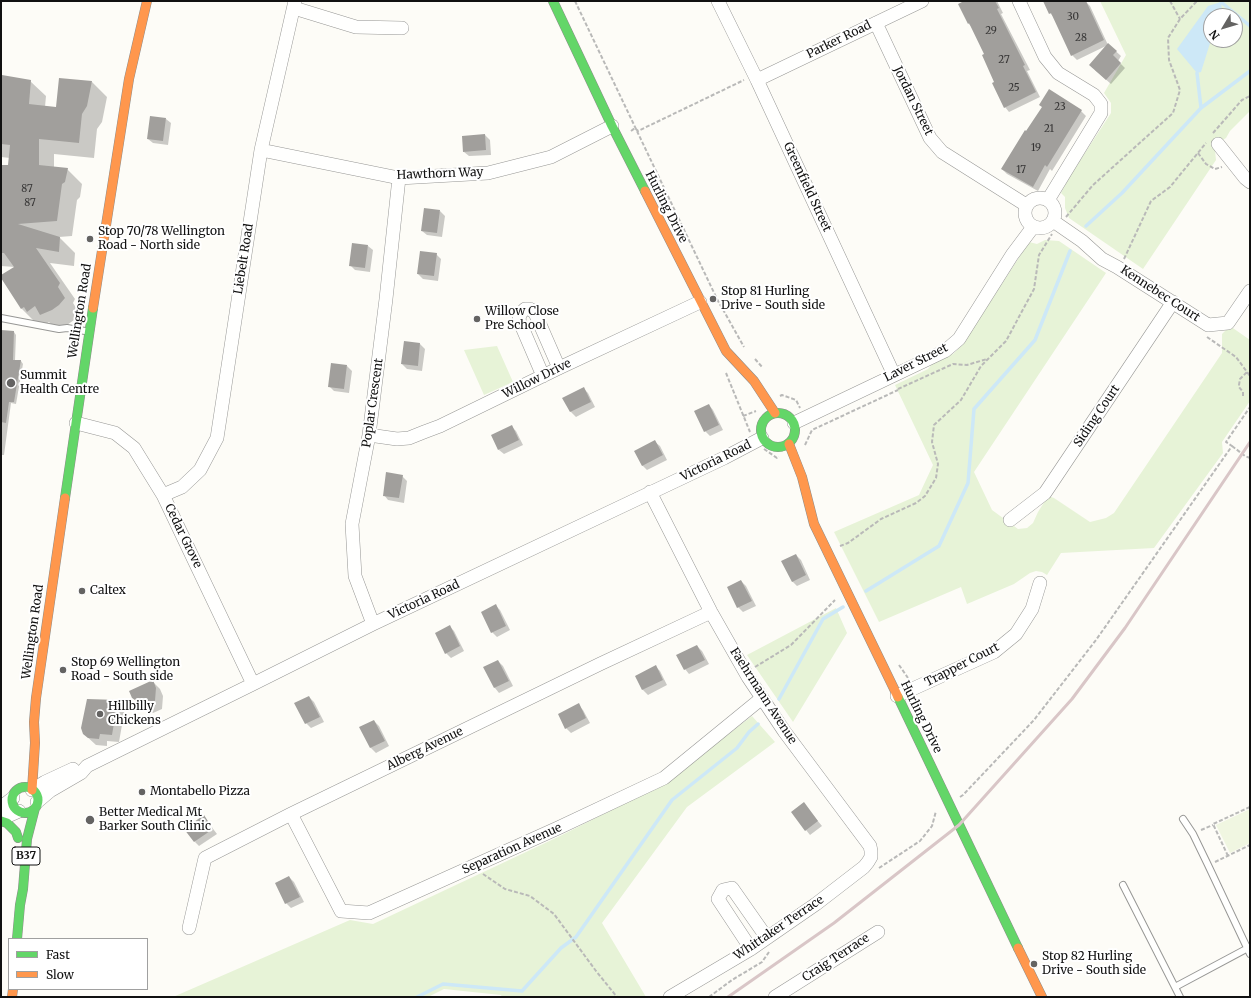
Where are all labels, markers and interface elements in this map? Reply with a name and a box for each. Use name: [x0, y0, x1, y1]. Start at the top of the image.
north arrow: [1203, 8, 1243, 48]
house number: 30: [1067, 11, 1079, 23]
street label: Parker Road: [804, 18, 874, 62]
house number: 29: [985, 25, 997, 37]
text: N: [1206, 27, 1223, 43]
house number: 28: [1075, 32, 1087, 44]
house number: 27: [998, 54, 1010, 66]
street label: Jordan Street: [890, 64, 936, 138]
house number: 25: [1008, 82, 1020, 94]
house number: 23: [1054, 101, 1066, 113]
house number: 21: [1044, 123, 1054, 135]
street label: Greenfield Street: [780, 140, 834, 234]
house number: 19: [1031, 142, 1041, 154]
house number: 17: [1016, 164, 1026, 176]
street label: Hawthorn Way: [396, 165, 484, 183]
street label: Hurling Drive: [642, 169, 690, 245]
house number: 87: [21, 183, 33, 195]
house number: 87: [24, 197, 36, 209]
street label: Liebelt Road: [231, 223, 257, 295]
place label: Stop 70/78 Wellington Road - North side: [98, 225, 225, 253]
marker: Stop 70/78 Wellington Road - North side: [85, 234, 95, 244]
street label: Wellington Road: [65, 263, 95, 359]
street label: Kennebec Court: [1118, 263, 1202, 325]
place label: Stop 81 Hurling Drive - South side: [721, 285, 825, 313]
marker: Stop 81 Hurling Drive - South side: [708, 294, 718, 304]
place label: Willow Close Pre School: [485, 305, 559, 333]
marker: Willow Close Pre School: [472, 314, 482, 324]
street label: Laver Street: [882, 341, 950, 385]
street label: Willow Drive: [500, 356, 574, 402]
street label: Poplar Crescent: [360, 357, 386, 449]
place label: Summit Health Centre: [20, 369, 99, 397]
marker: Summit Health Centre: [5, 377, 17, 389]
street label: Siding Court: [1071, 382, 1123, 450]
street label: Victoria Road: [678, 438, 754, 484]
street label: Cedar Grove: [161, 502, 205, 570]
street label: Victoria Road: [386, 577, 462, 623]
street label: Wellington Road: [19, 584, 47, 680]
place label: Caltex: [90, 584, 126, 598]
marker: Caltex: [77, 586, 87, 596]
street label: Trapper Court: [922, 640, 1002, 690]
street label: Faehrmann Avenue: [726, 645, 800, 747]
place label: Stop 69 Wellington Road - South side: [71, 656, 180, 684]
marker: Stop 69 Wellington Road - South side: [58, 665, 68, 675]
street label: Hurling Drive: [897, 679, 945, 755]
place label: Hillbilly Chickens: [108, 700, 161, 728]
marker: Hillbilly Chickens: [95, 709, 105, 719]
street label: Alberg Avenue: [384, 724, 466, 774]
place label: Montabello Pizza: [150, 785, 250, 799]
marker: Montabello Pizza: [137, 787, 147, 797]
place label: Better Medical Mt Barker South Clinic: [99, 806, 211, 834]
marker: Better Medical Mt Barker South Clinic: [84, 814, 96, 826]
street label: Separation Avenue: [460, 821, 564, 877]
road number: B37: [12, 847, 40, 865]
street label: Whittaker Terrace: [731, 893, 827, 963]
street label: Craig Terrace: [800, 931, 872, 985]
legend: [8, 938, 148, 990]
text: Fast: [46, 947, 70, 962]
place label: Stop 82 Hurling Drive - South side: [1042, 950, 1146, 978]
marker: Stop 82 Hurling Drive - South side: [1029, 959, 1039, 969]
text: Slow: [46, 967, 74, 982]

